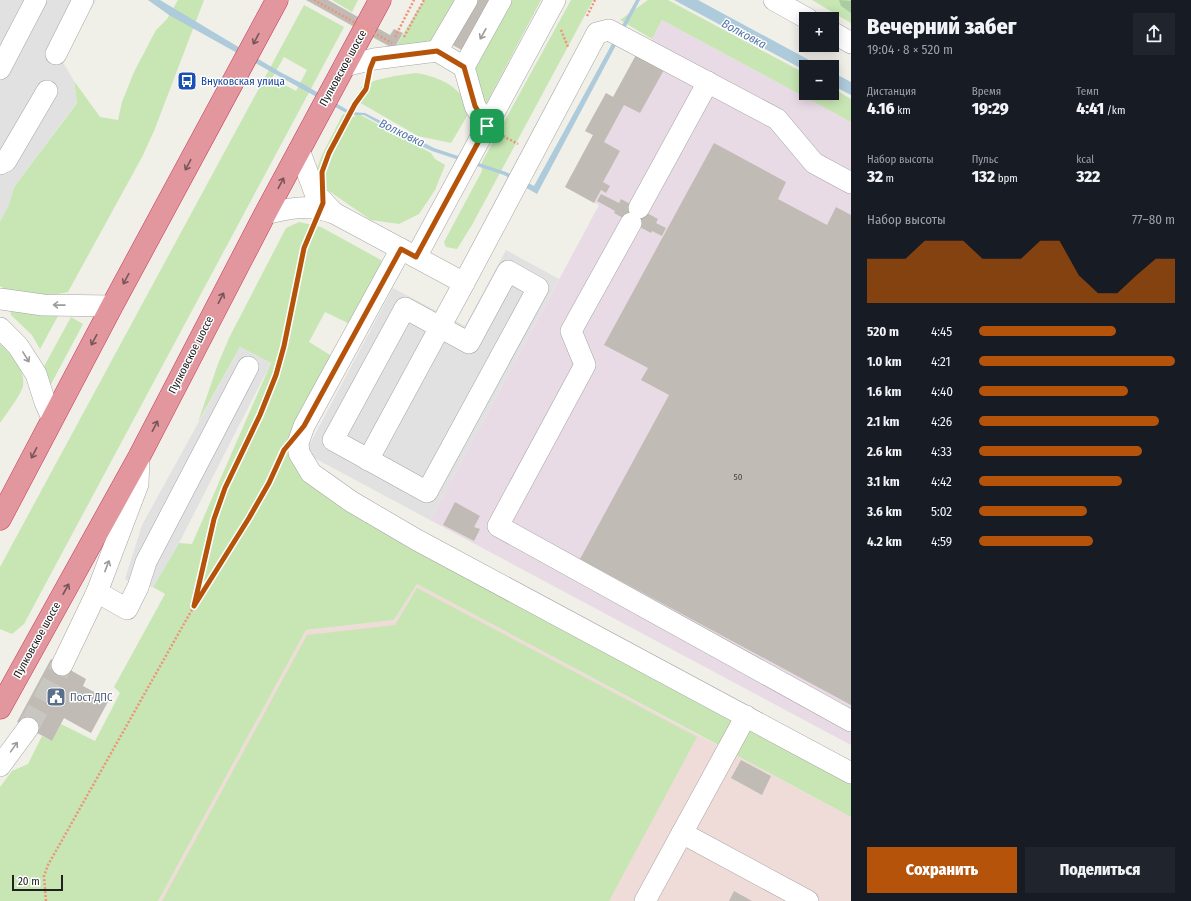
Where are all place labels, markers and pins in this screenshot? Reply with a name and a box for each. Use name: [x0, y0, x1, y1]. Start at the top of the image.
bus stop icon: Внуковская улица: [176, 70, 198, 92]
place label: Внуковская улица: [201, 75, 285, 88]
pin: [470, 109, 504, 143]
public building icon: Пост ДПС: [45, 686, 67, 708]
place label: Пост ДПС: [70, 691, 113, 704]

